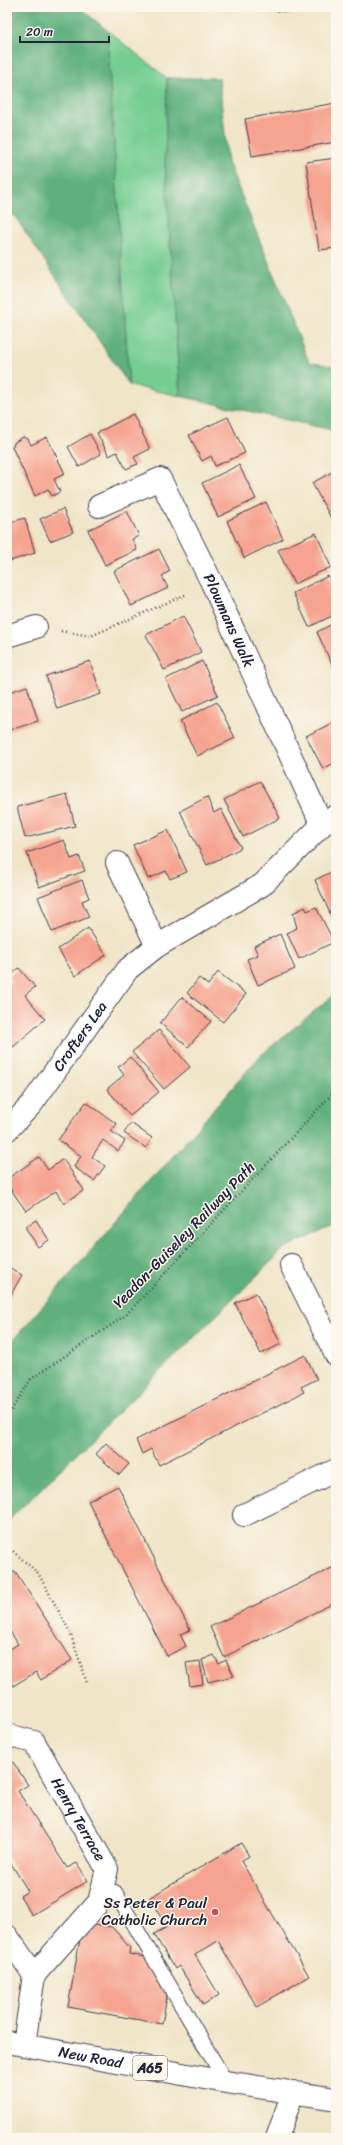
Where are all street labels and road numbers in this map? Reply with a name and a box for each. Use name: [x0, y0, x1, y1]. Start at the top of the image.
street label: Plowmans Walk: [196, 569, 262, 673]
street label: Crofters Lea: [46, 995, 114, 1077]
street label: Yeadon-Guiseley Railway Path: [107, 1155, 262, 1315]
street label: Henry Terrace: [44, 1772, 113, 1867]
street label: New Road: [57, 2039, 126, 2076]
road number: A65: [133, 2056, 167, 2080]

